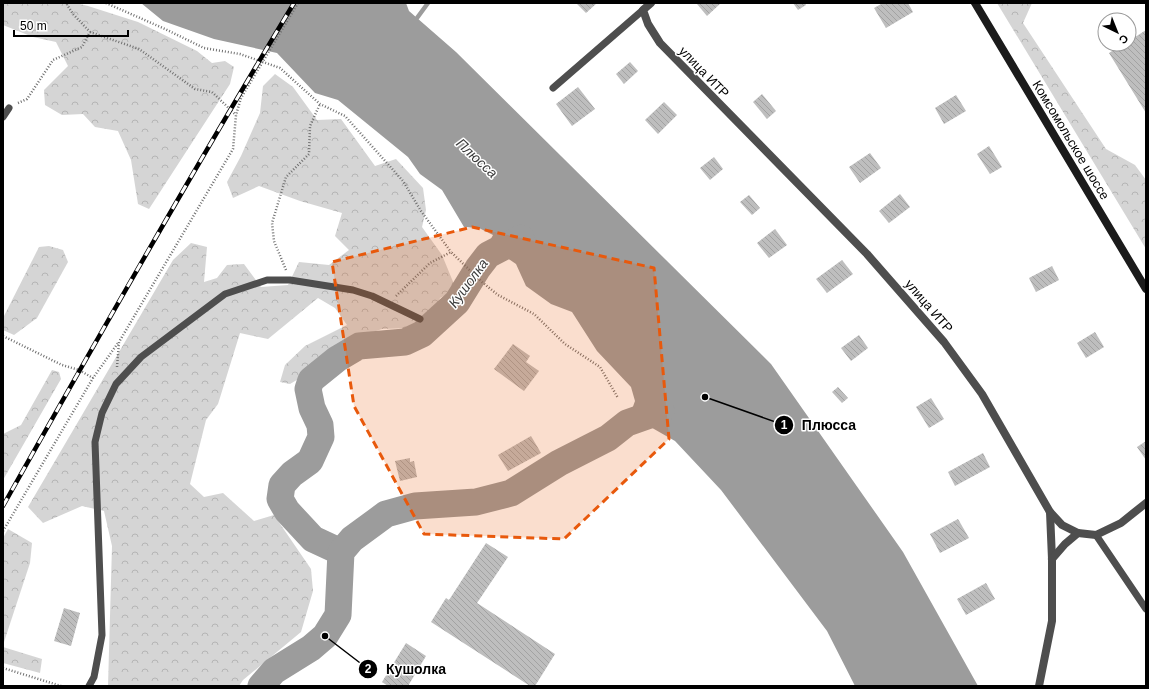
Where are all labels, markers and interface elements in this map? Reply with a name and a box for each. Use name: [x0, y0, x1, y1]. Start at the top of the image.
scale bar: [14, 12, 128, 38]
north arrow: [1097, 12, 1137, 52]
text: 50 m: [20, 19, 47, 33]
text: С: [1117, 32, 1131, 46]
street label: улица ИТР: [676, 43, 732, 101]
street label: Комсомольское шоссе: [1030, 78, 1112, 202]
water label: Плюсса: [453, 135, 501, 181]
water label: Кушолка: [445, 255, 491, 311]
street label: улица ИТР: [902, 276, 956, 336]
callout: Плюсса: [774, 412, 865, 438]
text: Плюсса: [802, 417, 856, 433]
text: 1: [781, 418, 788, 432]
callout: Кушолка: [358, 656, 454, 682]
text: Кушолка: [386, 661, 446, 677]
text: 2: [365, 662, 372, 676]

